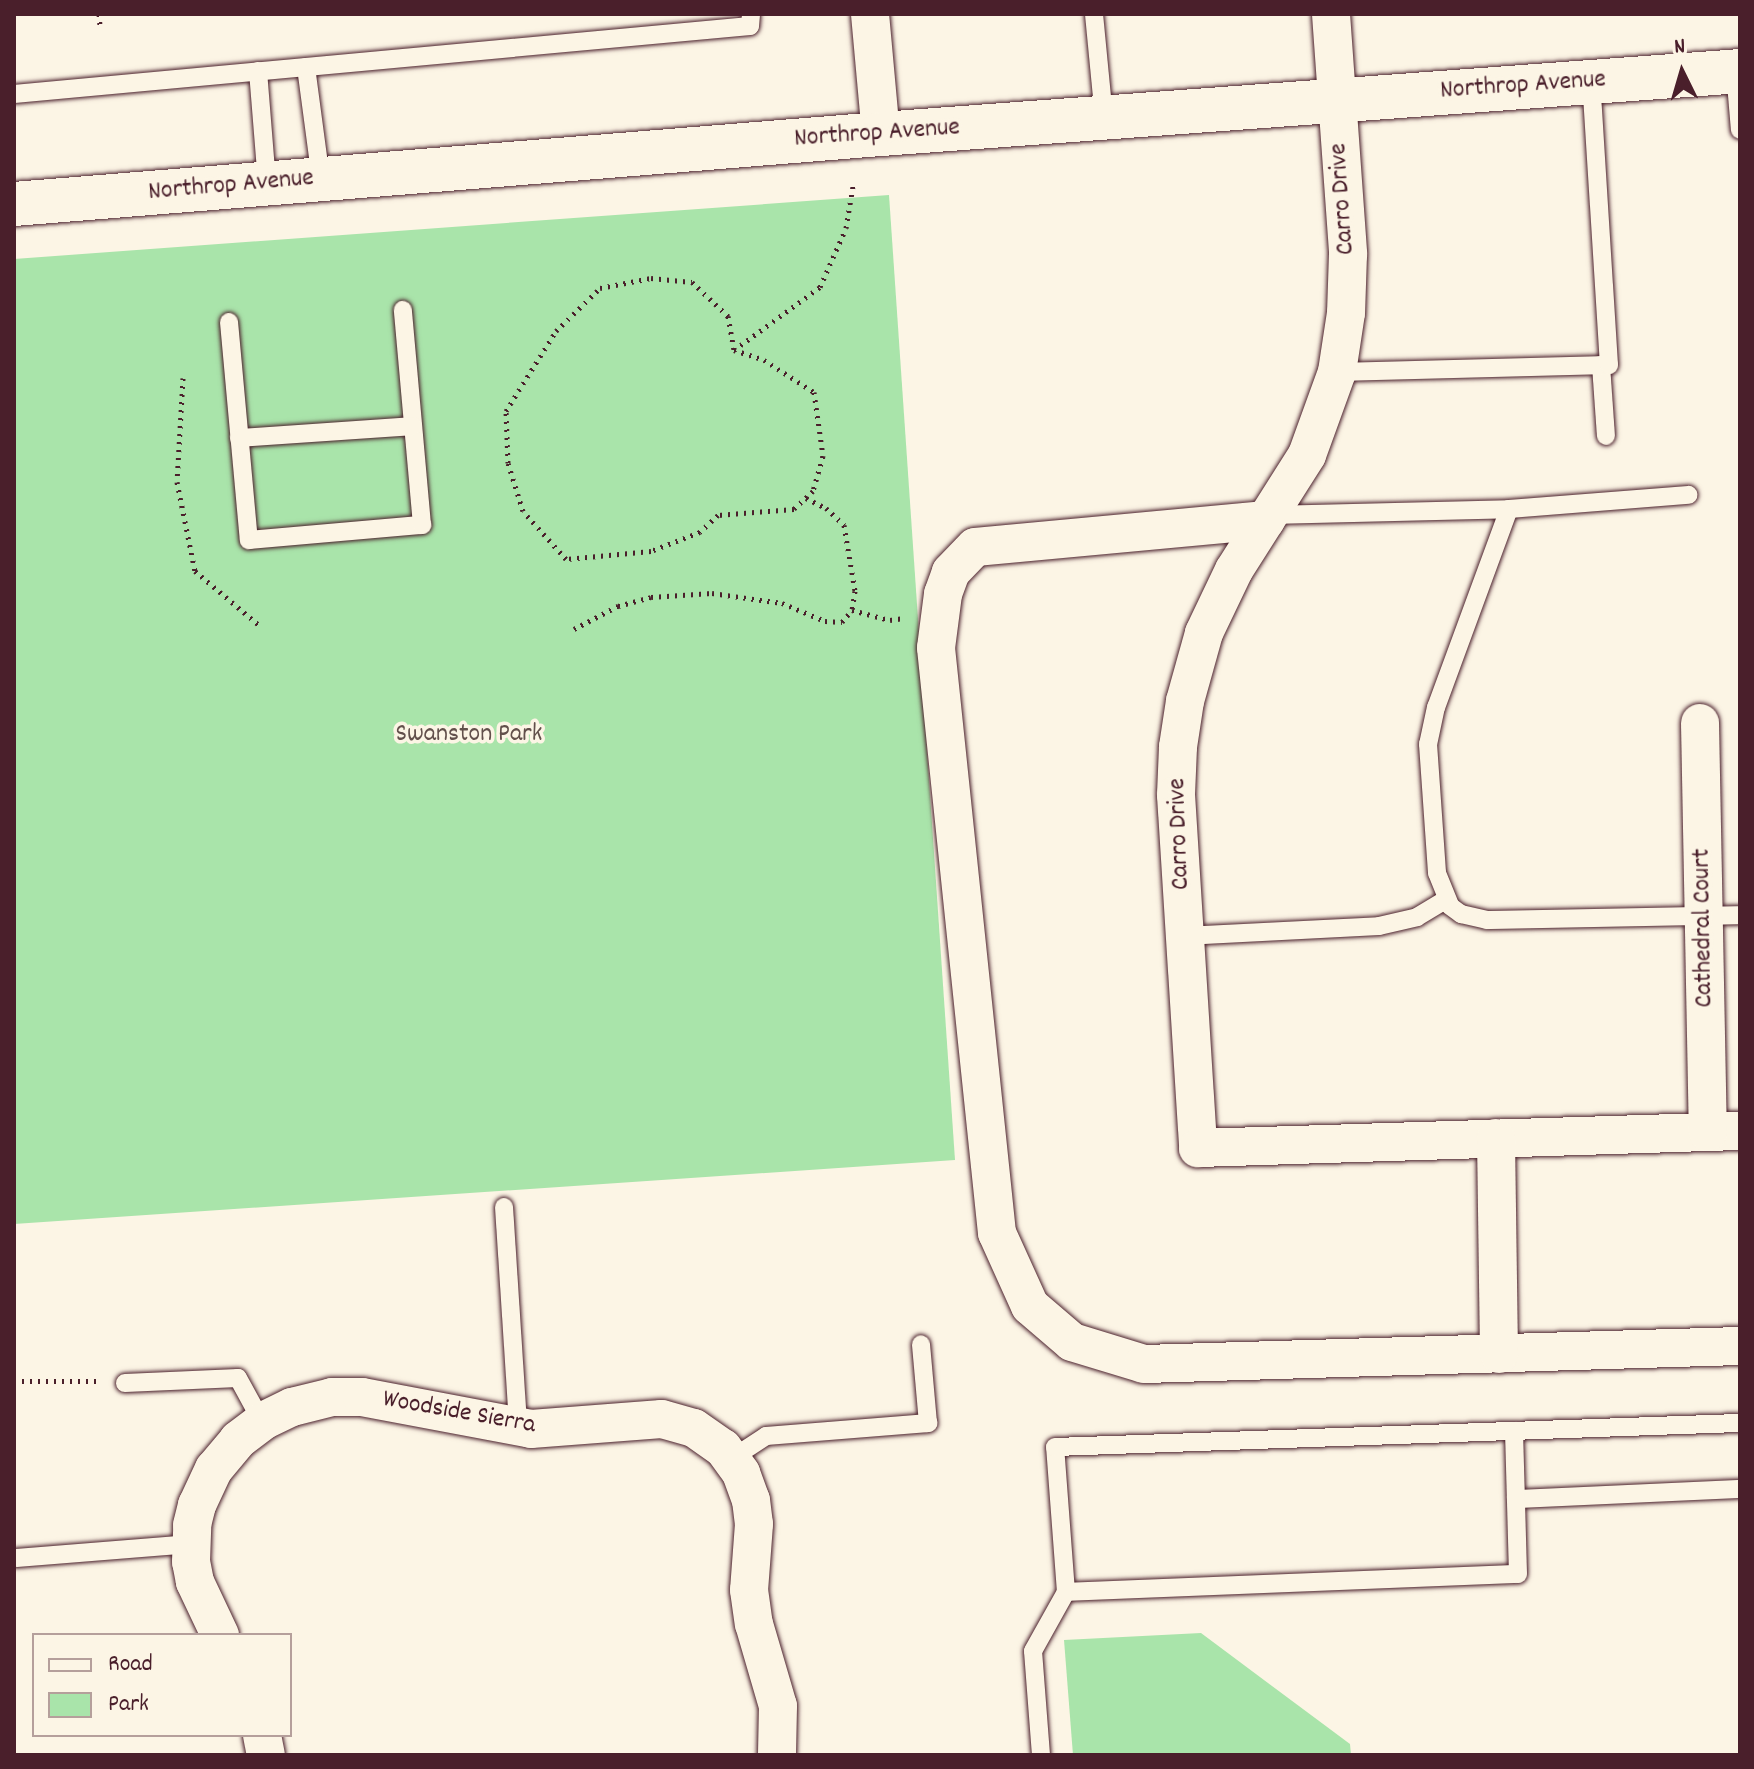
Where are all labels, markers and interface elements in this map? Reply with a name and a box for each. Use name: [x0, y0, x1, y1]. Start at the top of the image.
north arrow: [1642, 32, 1722, 112]
text: N: [1673, 32, 1687, 64]
street label: Northrop Avenue: [1439, 65, 1607, 107]
street label: Northrop Avenue: [793, 113, 961, 155]
street label: Carro Drive: [1324, 142, 1362, 256]
street label: Northrop Avenue: [147, 163, 315, 209]
park label: Swanston Park: [396, 719, 542, 751]
street label: Carro Drive: [1162, 778, 1198, 890]
street label: Cathedral Court: [1687, 848, 1721, 1008]
street label: Woodside Sierra: [380, 1384, 538, 1442]
legend: [32, 1633, 292, 1737]
text: Road: [108, 1648, 153, 1682]
text: Park: [108, 1688, 149, 1722]

